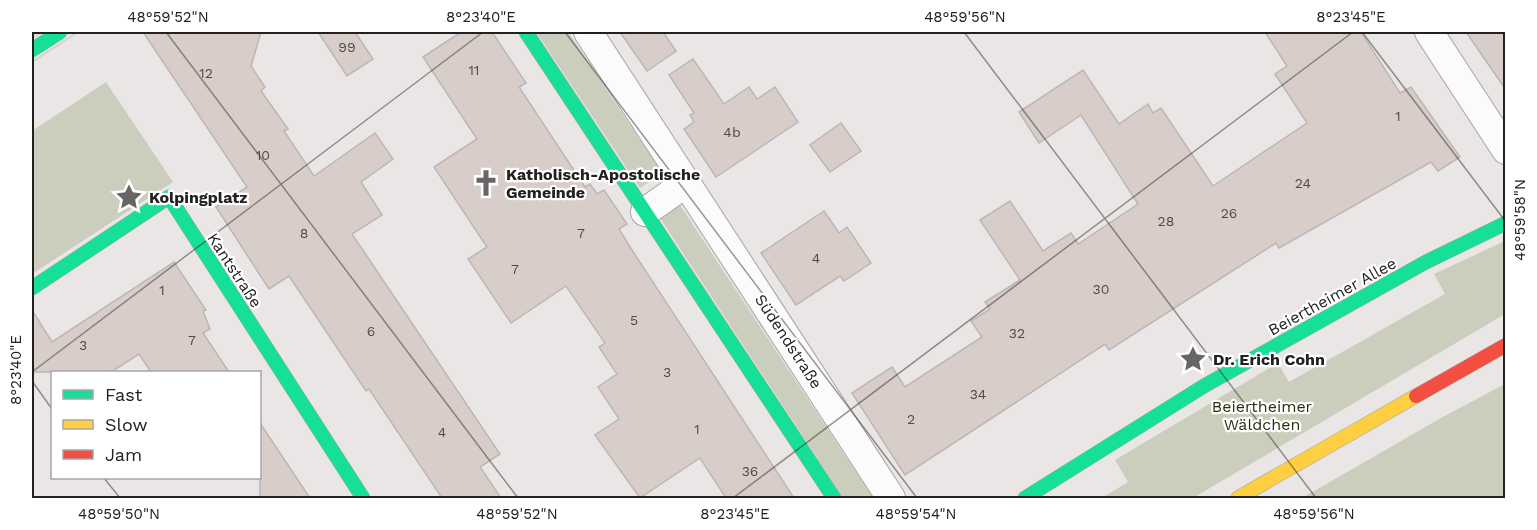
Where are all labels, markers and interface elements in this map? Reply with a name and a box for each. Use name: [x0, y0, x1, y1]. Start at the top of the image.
text: 48°59'52"N: [127, 8, 209, 26]
text: 8°23'40"E: [446, 8, 516, 26]
text: 48°59'56"N: [924, 8, 1006, 26]
text: 8°23'45"E: [1316, 8, 1386, 26]
house number: 99: [338, 39, 356, 55]
house number: 11: [469, 62, 479, 78]
house number: 12: [199, 65, 213, 81]
house number: 1: [1395, 108, 1401, 124]
house number: 4b: [723, 124, 741, 140]
house number: 10: [256, 147, 270, 163]
place label: Katholisch-Apostolische Gemeinde: [506, 165, 700, 202]
church icon: Katholisch-Apostolische Gemeinde: [471, 168, 501, 198]
house number: 24: [1295, 175, 1311, 191]
text: 48°59'58"N: [1511, 179, 1529, 261]
place icon: Kolpingplatz: [114, 182, 144, 212]
place label: Kolpingplatz: [149, 188, 247, 207]
house number: 26: [1221, 205, 1237, 221]
house number: 28: [1158, 213, 1174, 229]
house number: 8: [300, 225, 308, 241]
house number: 7: [577, 225, 585, 241]
street label: Kantstraße: [203, 229, 266, 311]
house number: 4: [812, 250, 820, 266]
street label: Beiertheimer Allee: [1265, 253, 1400, 340]
house number: 7: [511, 261, 519, 277]
house number: 30: [1093, 281, 1109, 297]
house number: 1: [159, 282, 165, 298]
street label: Südendstraße: [751, 290, 826, 392]
house number: 5: [630, 312, 638, 328]
house number: 6: [367, 323, 375, 339]
house number: 32: [1009, 325, 1025, 341]
house number: 7: [188, 332, 196, 348]
text: 8°23'40"E: [7, 335, 25, 405]
house number: 3: [79, 337, 87, 353]
place icon: Dr. Erich Cohn: [1178, 344, 1208, 374]
place label: Dr. Erich Cohn: [1213, 350, 1325, 369]
house number: 3: [663, 364, 671, 380]
legend: [51, 371, 261, 479]
text: Fast: [105, 384, 143, 405]
house number: 34: [970, 386, 986, 402]
park label: Beiertheimer Wäldchen: [1212, 397, 1313, 434]
house number: 2: [907, 411, 915, 427]
text: Slow: [105, 414, 148, 435]
house number: 1: [694, 421, 700, 437]
house number: 4: [438, 424, 446, 440]
text: Jam: [105, 444, 142, 465]
house number: 36: [742, 463, 758, 479]
text: 48°59'50"N: [78, 505, 160, 523]
text: 48°59'52"N: [476, 505, 558, 523]
text: 8°23'45"E: [700, 505, 770, 523]
text: 48°59'54"N: [875, 505, 957, 523]
text: 48°59'56"N: [1273, 505, 1355, 523]

